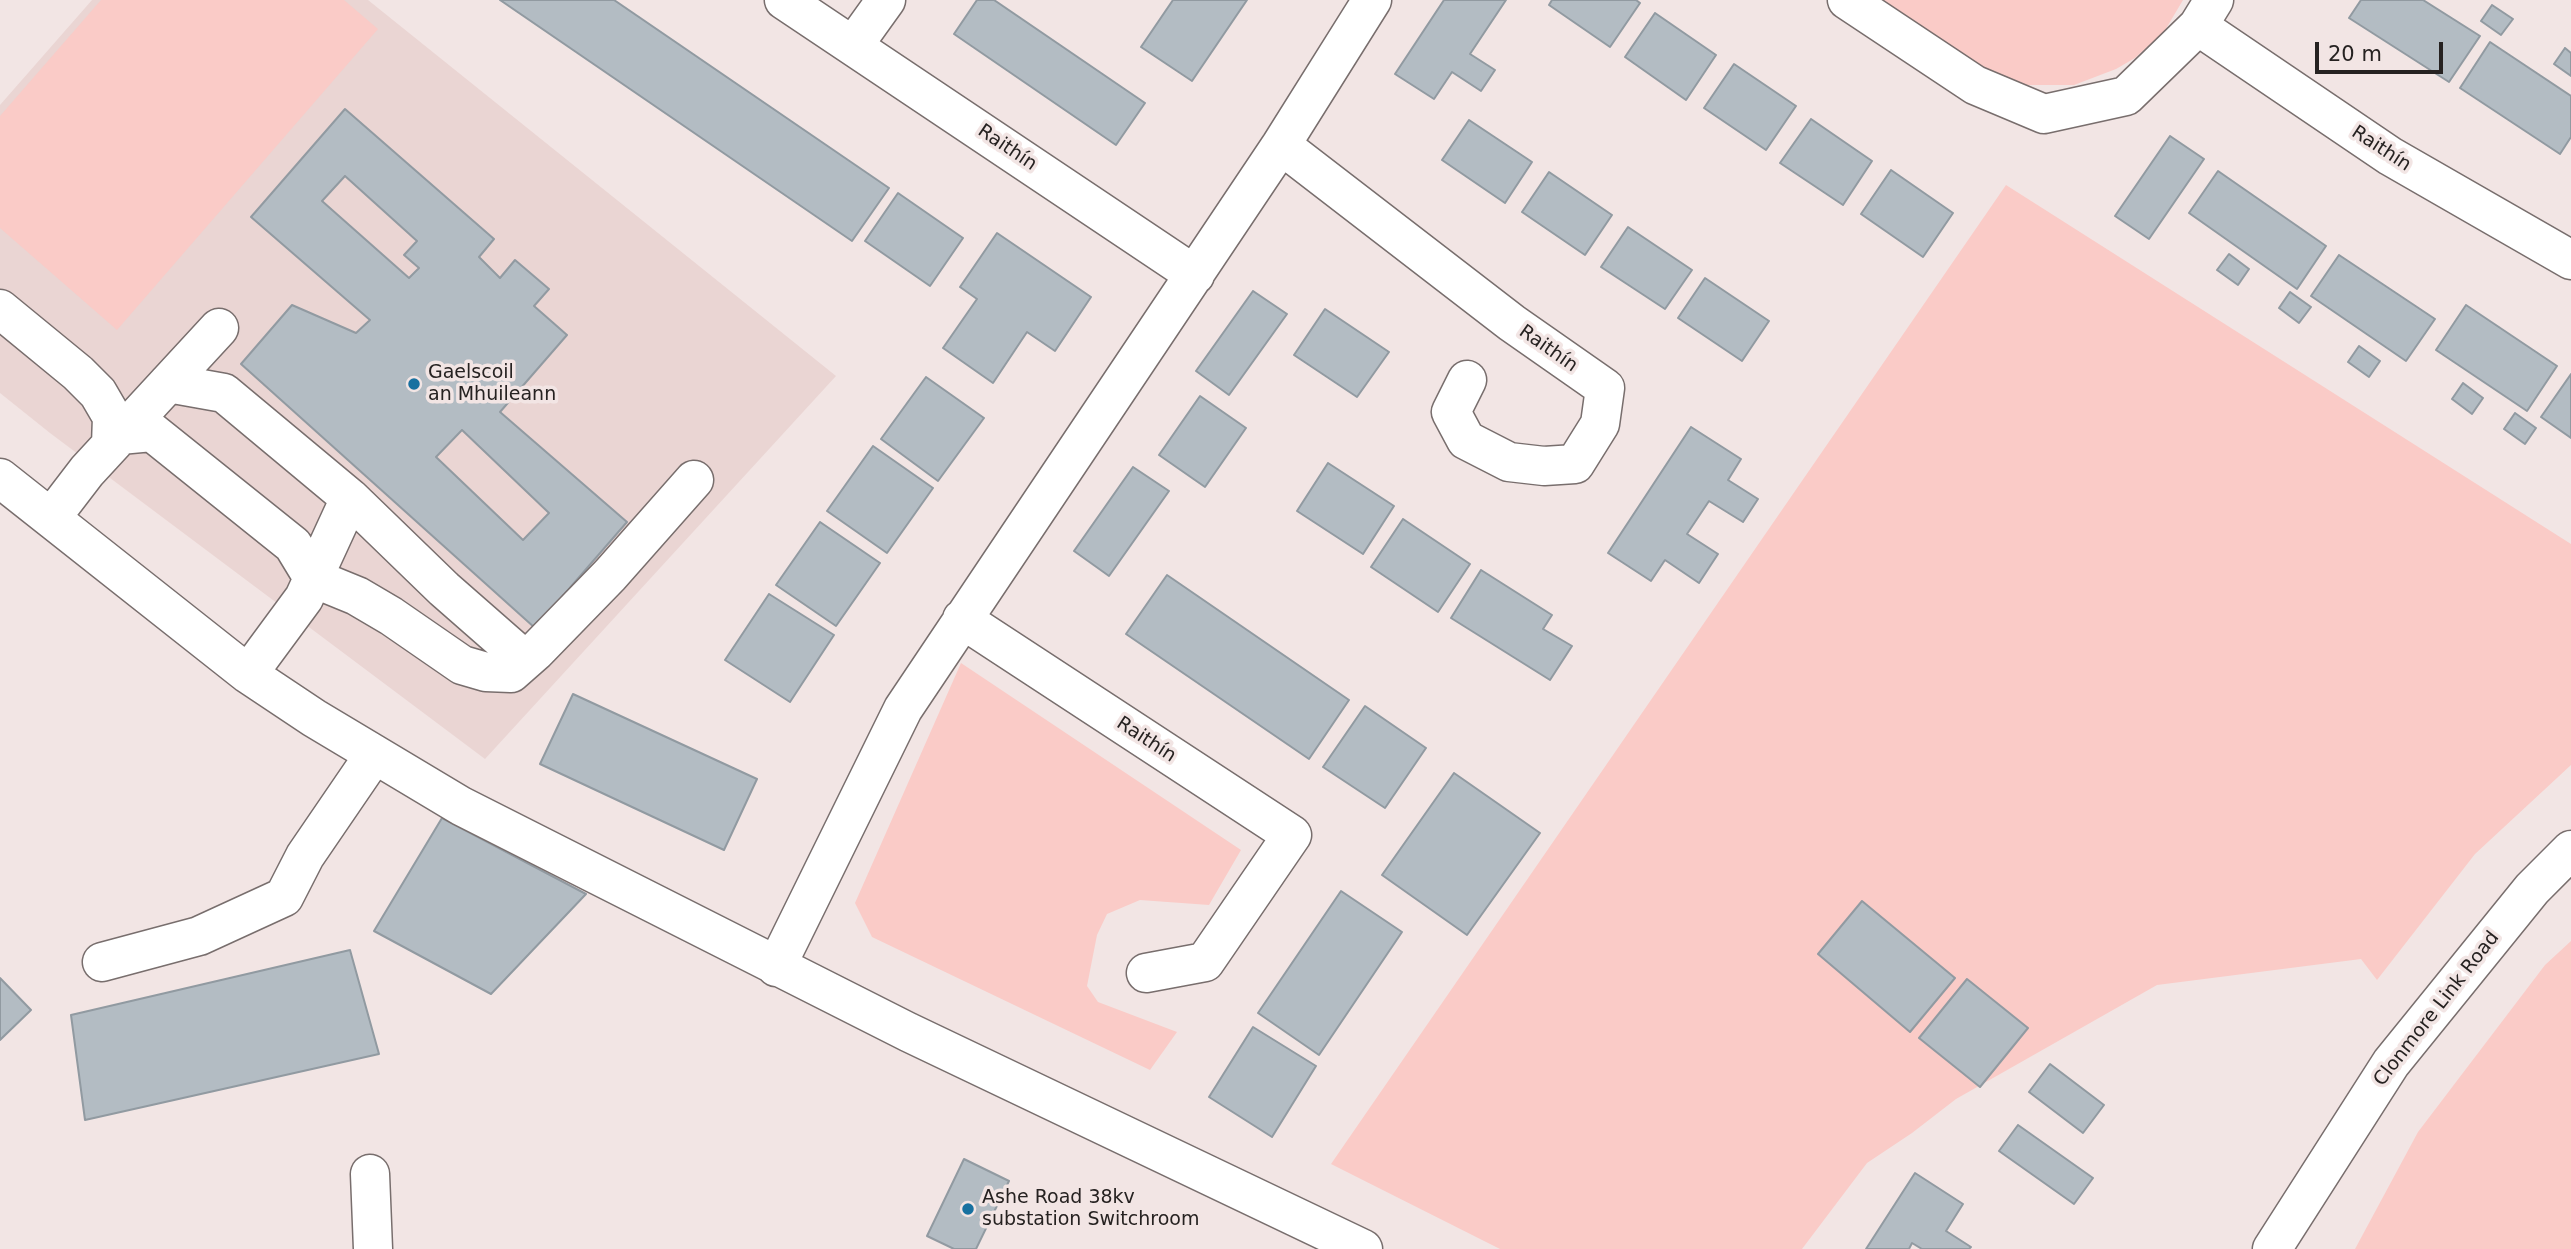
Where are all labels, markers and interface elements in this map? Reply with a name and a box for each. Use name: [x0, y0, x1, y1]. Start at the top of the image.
scale bar: [2319, 28, 2447, 72]
text: 20 m: [2328, 42, 2382, 66]
street label: Raithín: [973, 120, 1041, 176]
street label: Raithín: [2347, 121, 2415, 177]
street label: Raithín: [1514, 321, 1582, 377]
place label: Gaelscoil an Mhuileann: [428, 362, 556, 406]
marker: Gaelscoil an Mhuileann: [406, 376, 422, 392]
street label: Raithín: [1112, 712, 1180, 768]
street label: Clonmore Link Road: [2370, 927, 2504, 1091]
place label: Ashe Road 38kv substation Switchroom: [982, 1187, 1199, 1231]
marker: Ashe Road 38kv substation Switchroom: [960, 1201, 976, 1217]

